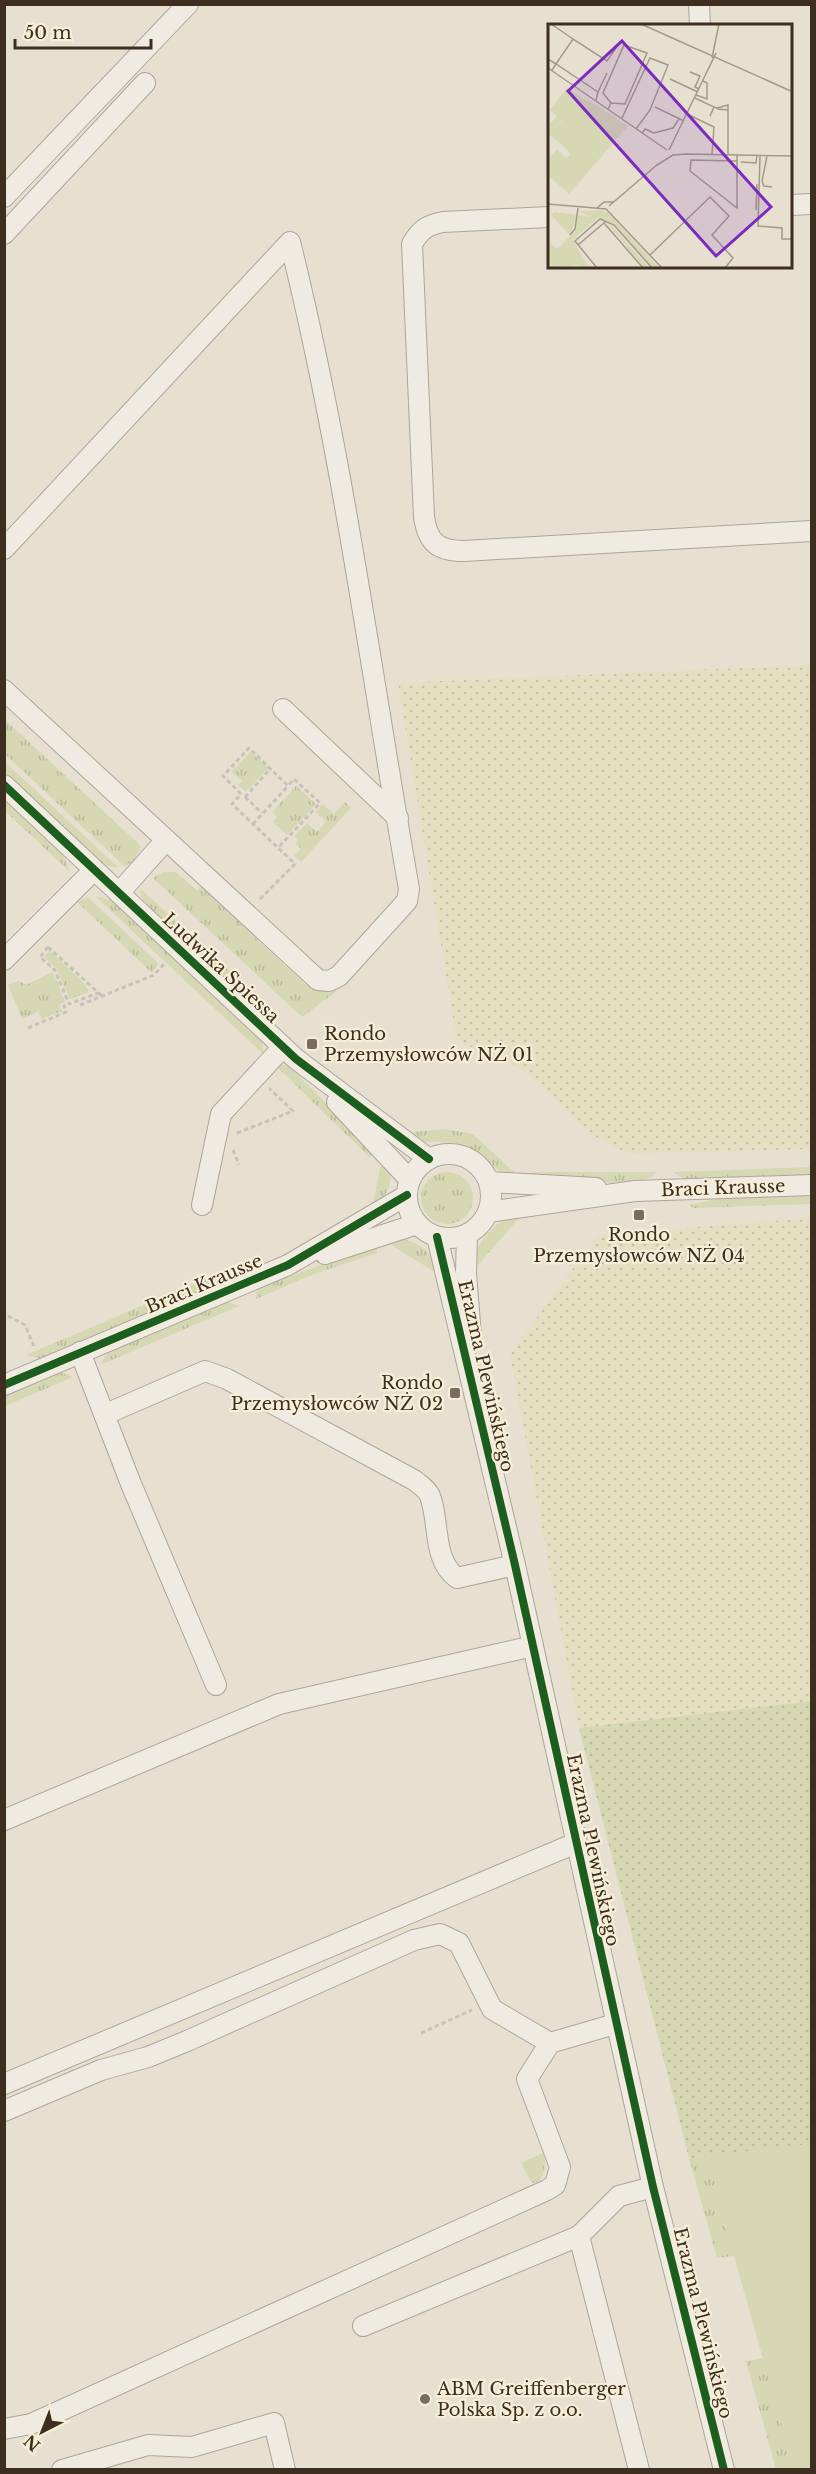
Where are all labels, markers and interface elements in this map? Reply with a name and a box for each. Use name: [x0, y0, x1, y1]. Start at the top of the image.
scale bar: [15, 12, 152, 50]
text: 50 m: [24, 22, 72, 44]
inset map: [548, 24, 792, 268]
street label: Ludwika Spiessa: [158, 908, 284, 1028]
place label: Rondo Przemysłowców NŻ 01: [324, 1023, 533, 1066]
marker: Rondo Przemysłowców NŻ 01: [305, 1037, 319, 1051]
street label: Braci Krausse: [660, 1175, 786, 1201]
marker: Rondo Przemysłowców NŻ 04: [632, 1208, 646, 1222]
place label: Rondo Przemysłowców NŻ 04: [533, 1224, 745, 1267]
street label: Braci Krausse: [142, 1250, 266, 1318]
street label: Erazma Plewińskiego: [453, 1278, 519, 1474]
place label: Rondo Przemysłowców NŻ 02: [231, 1372, 443, 1415]
marker: Rondo Przemysłowców NŻ 02: [448, 1386, 462, 1400]
street label: Erazma Plewińskiego: [562, 1752, 624, 1948]
street label: Erazma Plewińskiego: [669, 2225, 737, 2421]
place label: ABM Greiffenberger Polska Sp. z o.o.: [436, 2378, 626, 2421]
marker: ABM Greiffenberger Polska Sp. z o.o.: [418, 2392, 432, 2406]
north arrow: [12, 2402, 72, 2462]
text: N: [20, 2431, 44, 2456]

